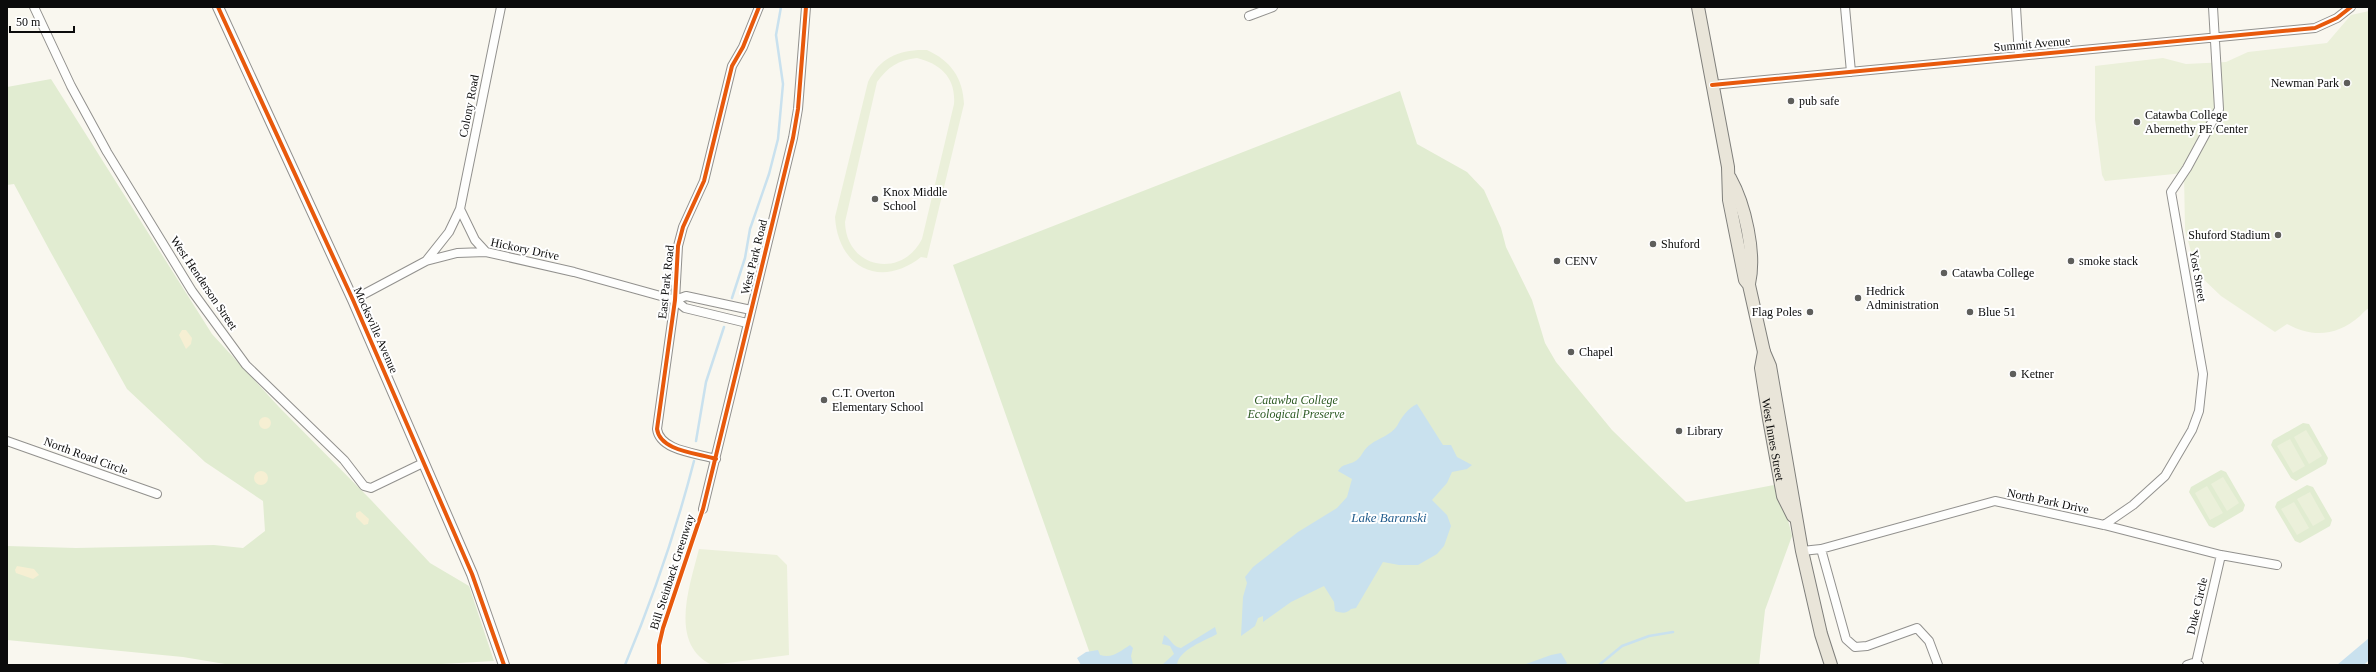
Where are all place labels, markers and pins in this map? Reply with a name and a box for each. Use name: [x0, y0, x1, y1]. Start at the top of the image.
place label: Newman Park: [2271, 76, 2339, 90]
marker: Newman Park: [2342, 78, 2352, 88]
place label: pub safe: [1799, 94, 1839, 108]
marker: pub safe: [1786, 96, 1796, 106]
place label: Catawba College Abernethy PE Center: [2145, 108, 2248, 136]
marker: Catawba College Abernethy PE Center: [2132, 117, 2142, 127]
place label: Knox Middle School: [883, 185, 947, 213]
marker: Knox Middle School: [870, 194, 880, 204]
place label: Shuford Stadium: [2188, 228, 2271, 242]
marker: Shuford Stadium: [2273, 230, 2283, 240]
place label: Shuford: [1661, 237, 1700, 251]
marker: Shuford: [1648, 239, 1658, 249]
place label: CENV: [1565, 254, 1598, 268]
place label: smoke stack: [2079, 254, 2138, 268]
marker: CENV: [1552, 256, 1562, 266]
marker: smoke stack: [2066, 256, 2076, 266]
place label: Catawba College: [1952, 266, 2034, 280]
marker: Catawba College: [1939, 268, 1949, 278]
place label: Hedrick Administration: [1866, 284, 1939, 312]
marker: Hedrick Administration: [1853, 293, 1863, 303]
place label: Flag Poles: [1752, 305, 1802, 319]
place label: Blue 51: [1978, 305, 2016, 319]
marker: Flag Poles: [1805, 307, 1815, 317]
marker: Blue 51: [1965, 307, 1975, 317]
place label: Chapel: [1579, 345, 1614, 359]
marker: Chapel: [1566, 347, 1576, 357]
place label: Ketner: [2021, 367, 2054, 381]
marker: Ketner: [2008, 369, 2018, 379]
place label: C.T. Overton Elementary School: [832, 386, 924, 414]
marker: C.T. Overton Elementary School: [819, 395, 829, 405]
place label: Library: [1687, 424, 1723, 438]
marker: Library: [1674, 426, 1684, 436]

